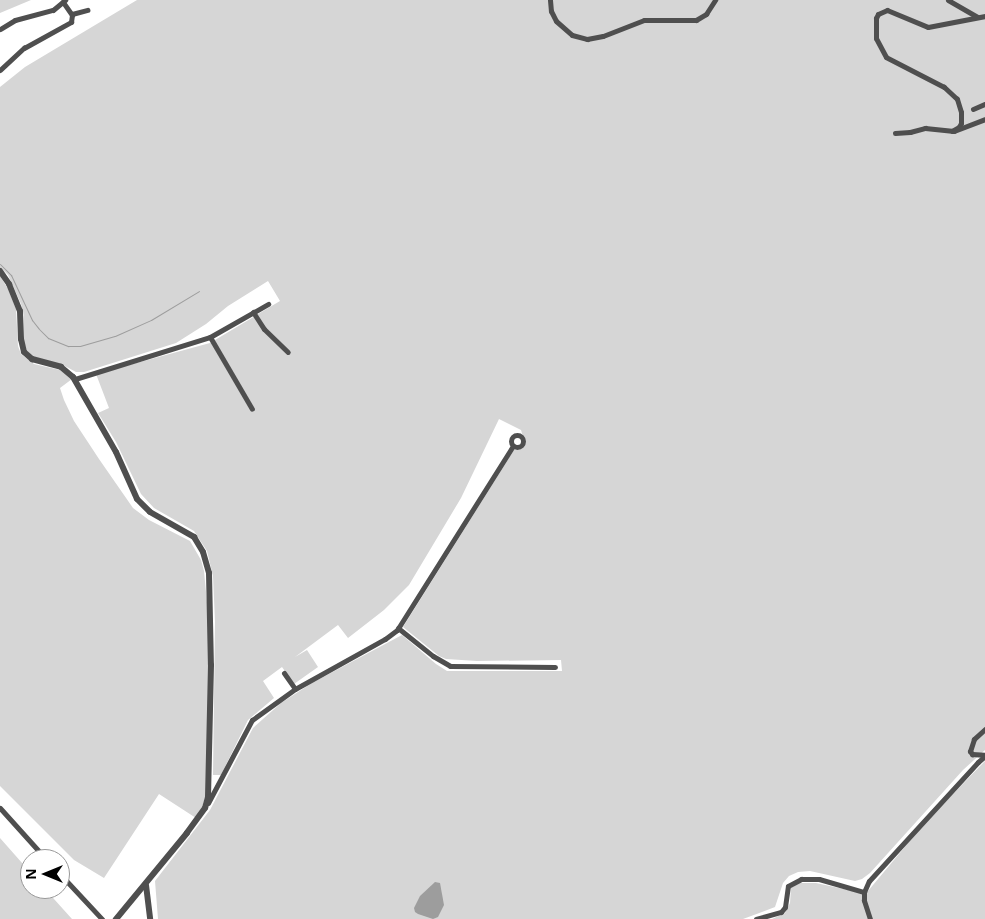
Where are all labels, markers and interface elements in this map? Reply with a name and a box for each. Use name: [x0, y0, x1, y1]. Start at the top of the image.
north arrow: [20, 849, 70, 899]
text: N: [21, 868, 40, 880]

